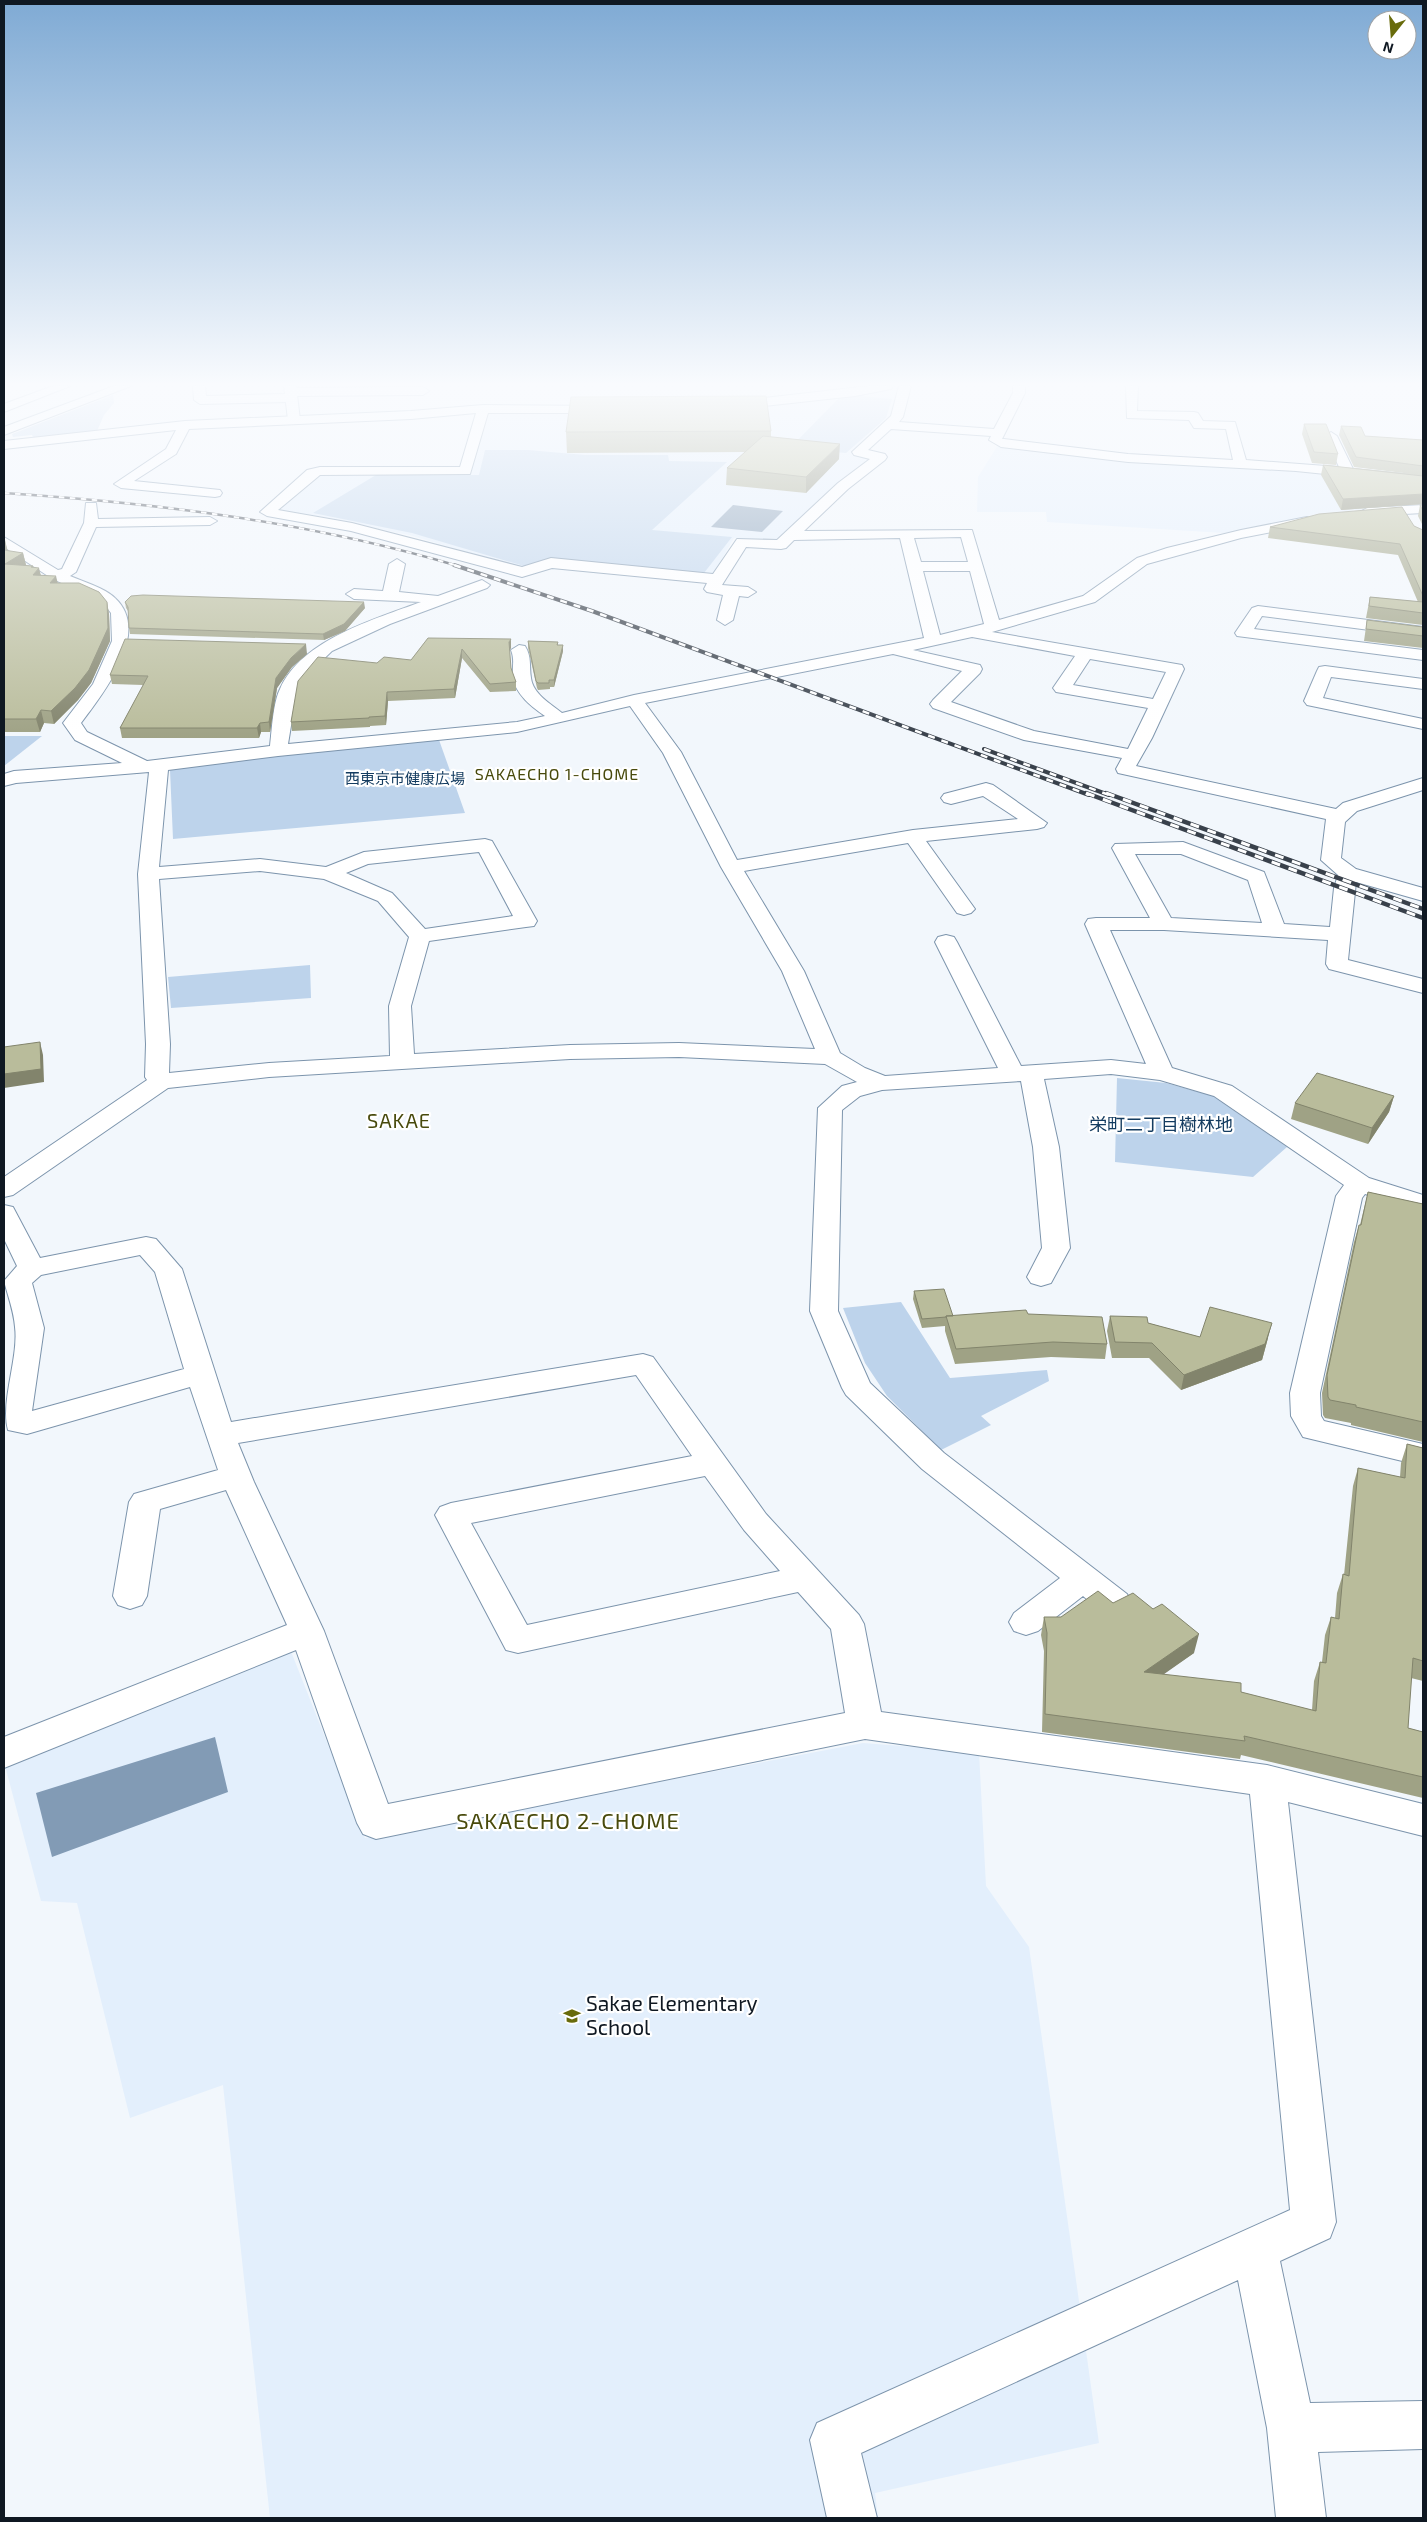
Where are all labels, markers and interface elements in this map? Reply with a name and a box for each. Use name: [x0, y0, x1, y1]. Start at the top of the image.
north arrow: [1367, 10, 1417, 60]
text: N: [1381, 38, 1395, 58]
district label: SAKAECHO 1-CHOME: [475, 764, 639, 783]
park label: 西東京市健康広場: [345, 769, 465, 787]
district label: SAKAE: [367, 1108, 431, 1132]
park label: 栄町二丁目樹林地: [1089, 1113, 1233, 1135]
district label: SAKAECHO 2-CHOME: [456, 1807, 680, 1833]
place label: Sakae Elementary School: [586, 1990, 758, 2039]
school or university icon: Sakae Elementary School: [562, 2006, 582, 2026]

